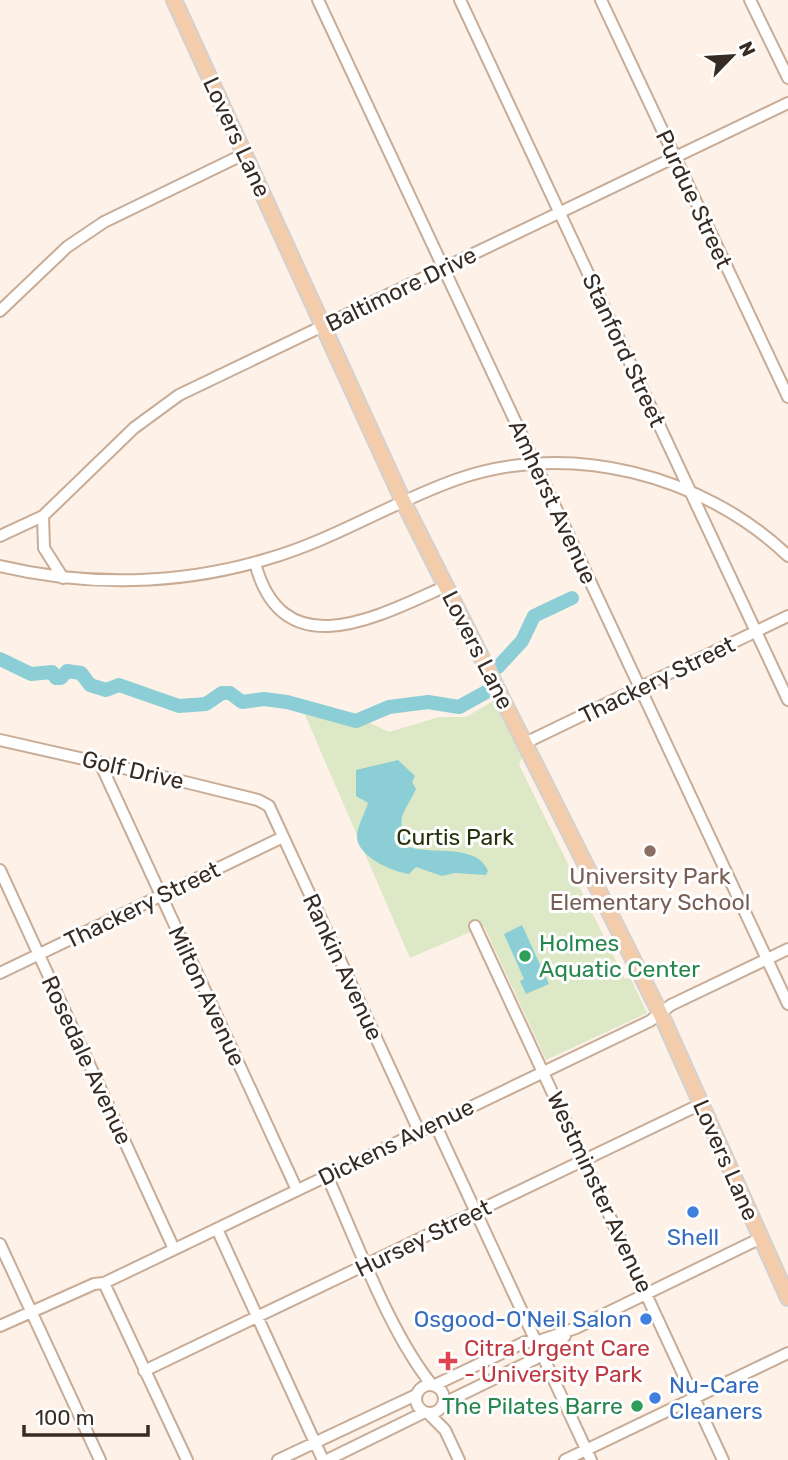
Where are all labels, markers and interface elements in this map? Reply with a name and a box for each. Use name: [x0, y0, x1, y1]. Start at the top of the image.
north arrow: [697, 21, 767, 91]
text: N: [734, 38, 760, 60]
street label: Lovers Lane: [197, 73, 277, 201]
street label: Purdue Street: [650, 125, 738, 273]
street label: Baltimore Drive: [321, 240, 481, 338]
street label: Stanford Street: [576, 269, 672, 431]
street label: Amherst Avenue: [503, 416, 603, 588]
street label: Lovers Lane: [436, 586, 520, 714]
street label: Thackery Street: [575, 630, 739, 730]
street label: Golf Drive: [79, 745, 187, 795]
park label: Curtis Park: [396, 823, 514, 851]
marker: University Park Elementary School: [642, 843, 658, 859]
street label: Thackery Street: [60, 855, 224, 955]
place label: University Park Elementary School: [550, 862, 750, 916]
street label: Rankin Avenue: [297, 889, 389, 1045]
street label: Milton Avenue: [162, 922, 252, 1070]
place label: Holmes Aquatic Center: [539, 929, 700, 983]
marker: Holmes Aquatic Center: [517, 948, 533, 964]
street label: Rosedale Avenue: [36, 971, 138, 1149]
street label: Westminster Avenue: [541, 1087, 659, 1297]
street label: Dickens Avenue: [314, 1092, 478, 1192]
street label: Lovers Lane: [687, 1095, 765, 1225]
street label: Hursey Street: [351, 1193, 495, 1283]
marker: Shell: [685, 1204, 701, 1220]
place label: Shell: [667, 1223, 719, 1251]
place label: Osgood-O'Neil Salon: [414, 1305, 632, 1333]
marker: Osgood-O'Neil Salon: [638, 1311, 654, 1327]
place label: Citra Urgent Care - University Park: [464, 1334, 650, 1388]
marker: Citra Urgent Care - University Park: [438, 1351, 458, 1371]
place label: Nu-Care Cleaners: [669, 1371, 763, 1425]
marker: Nu-Care Cleaners: [647, 1390, 663, 1406]
place label: The Pilates Barre: [442, 1392, 623, 1420]
scale bar: [24, 1394, 149, 1438]
marker: The Pilates Barre: [629, 1398, 645, 1414]
text: 100 m: [35, 1405, 94, 1430]

